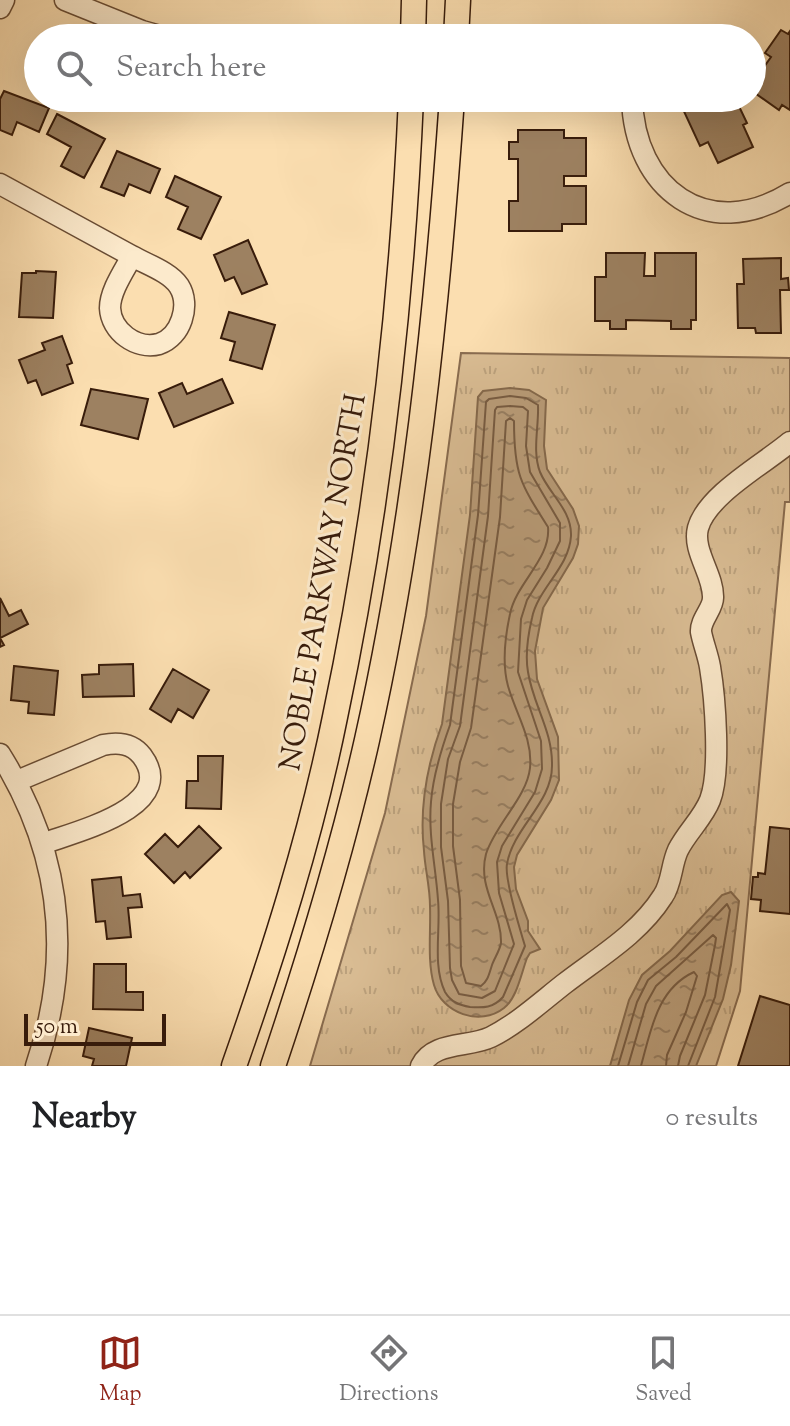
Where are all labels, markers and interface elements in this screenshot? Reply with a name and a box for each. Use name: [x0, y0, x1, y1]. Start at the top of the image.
search box: [24, 24, 766, 112]
icon: search: [52, 46, 96, 90]
text: Search here: [116, 47, 266, 90]
street label: NOBLE PARKWAY NORTH: [270, 390, 379, 774]
scale bar: [24, 1010, 166, 1046]
text: 50 m: [36, 1012, 78, 1044]
text: Nearby: [32, 1094, 137, 1143]
text: 0 results: [666, 1100, 758, 1137]
tab: Map: [98, 1331, 142, 1411]
tab: Directions: [339, 1331, 438, 1411]
tab: Saved: [635, 1331, 692, 1411]

